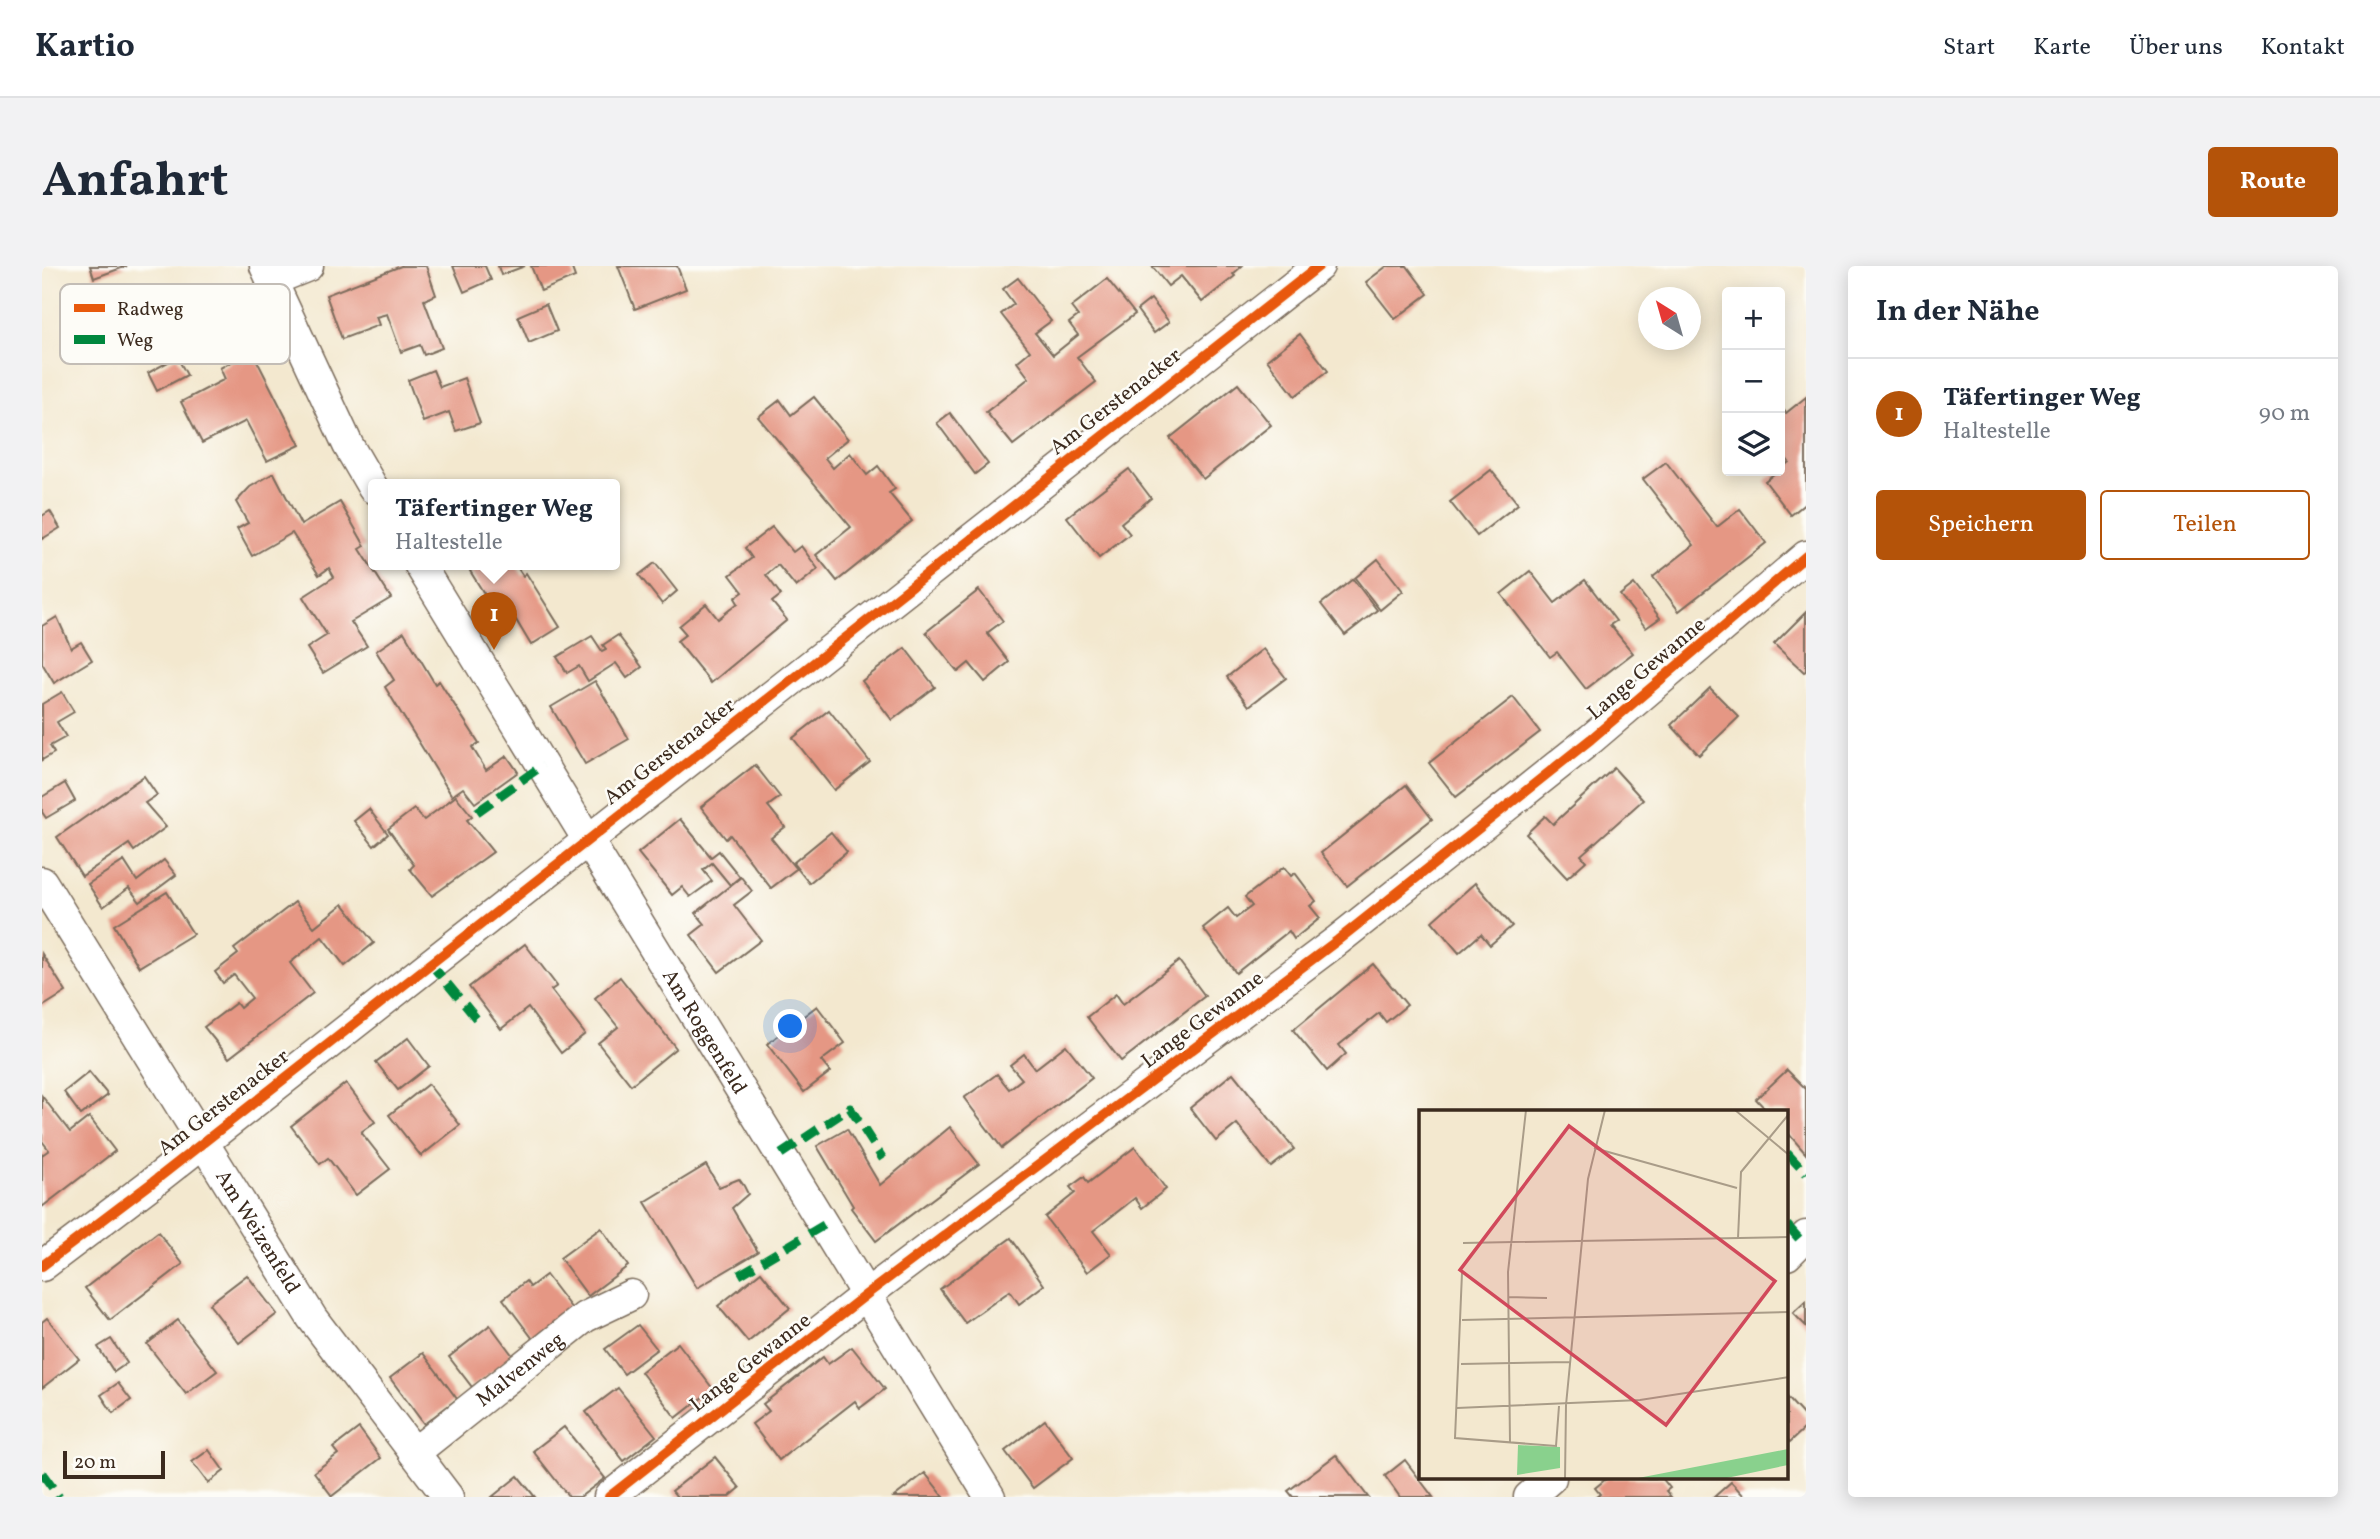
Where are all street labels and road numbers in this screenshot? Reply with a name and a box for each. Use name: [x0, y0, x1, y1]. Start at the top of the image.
street label: Am Gerstenacker: [1044, 342, 1188, 463]
street label: Lange Gewanne: [1582, 611, 1712, 727]
street label: Am Gerstenacker: [598, 692, 742, 813]
street label: Am Roggenfeld: [654, 964, 753, 1100]
street label: Lange Gewanne: [1136, 965, 1270, 1076]
street label: Am Gerstenacker: [152, 1043, 296, 1164]
street label: Am Weizenfeld: [208, 1165, 307, 1300]
street label: Lange Gewanne: [684, 1307, 818, 1420]
street label: Malvenweg: [470, 1326, 571, 1414]

